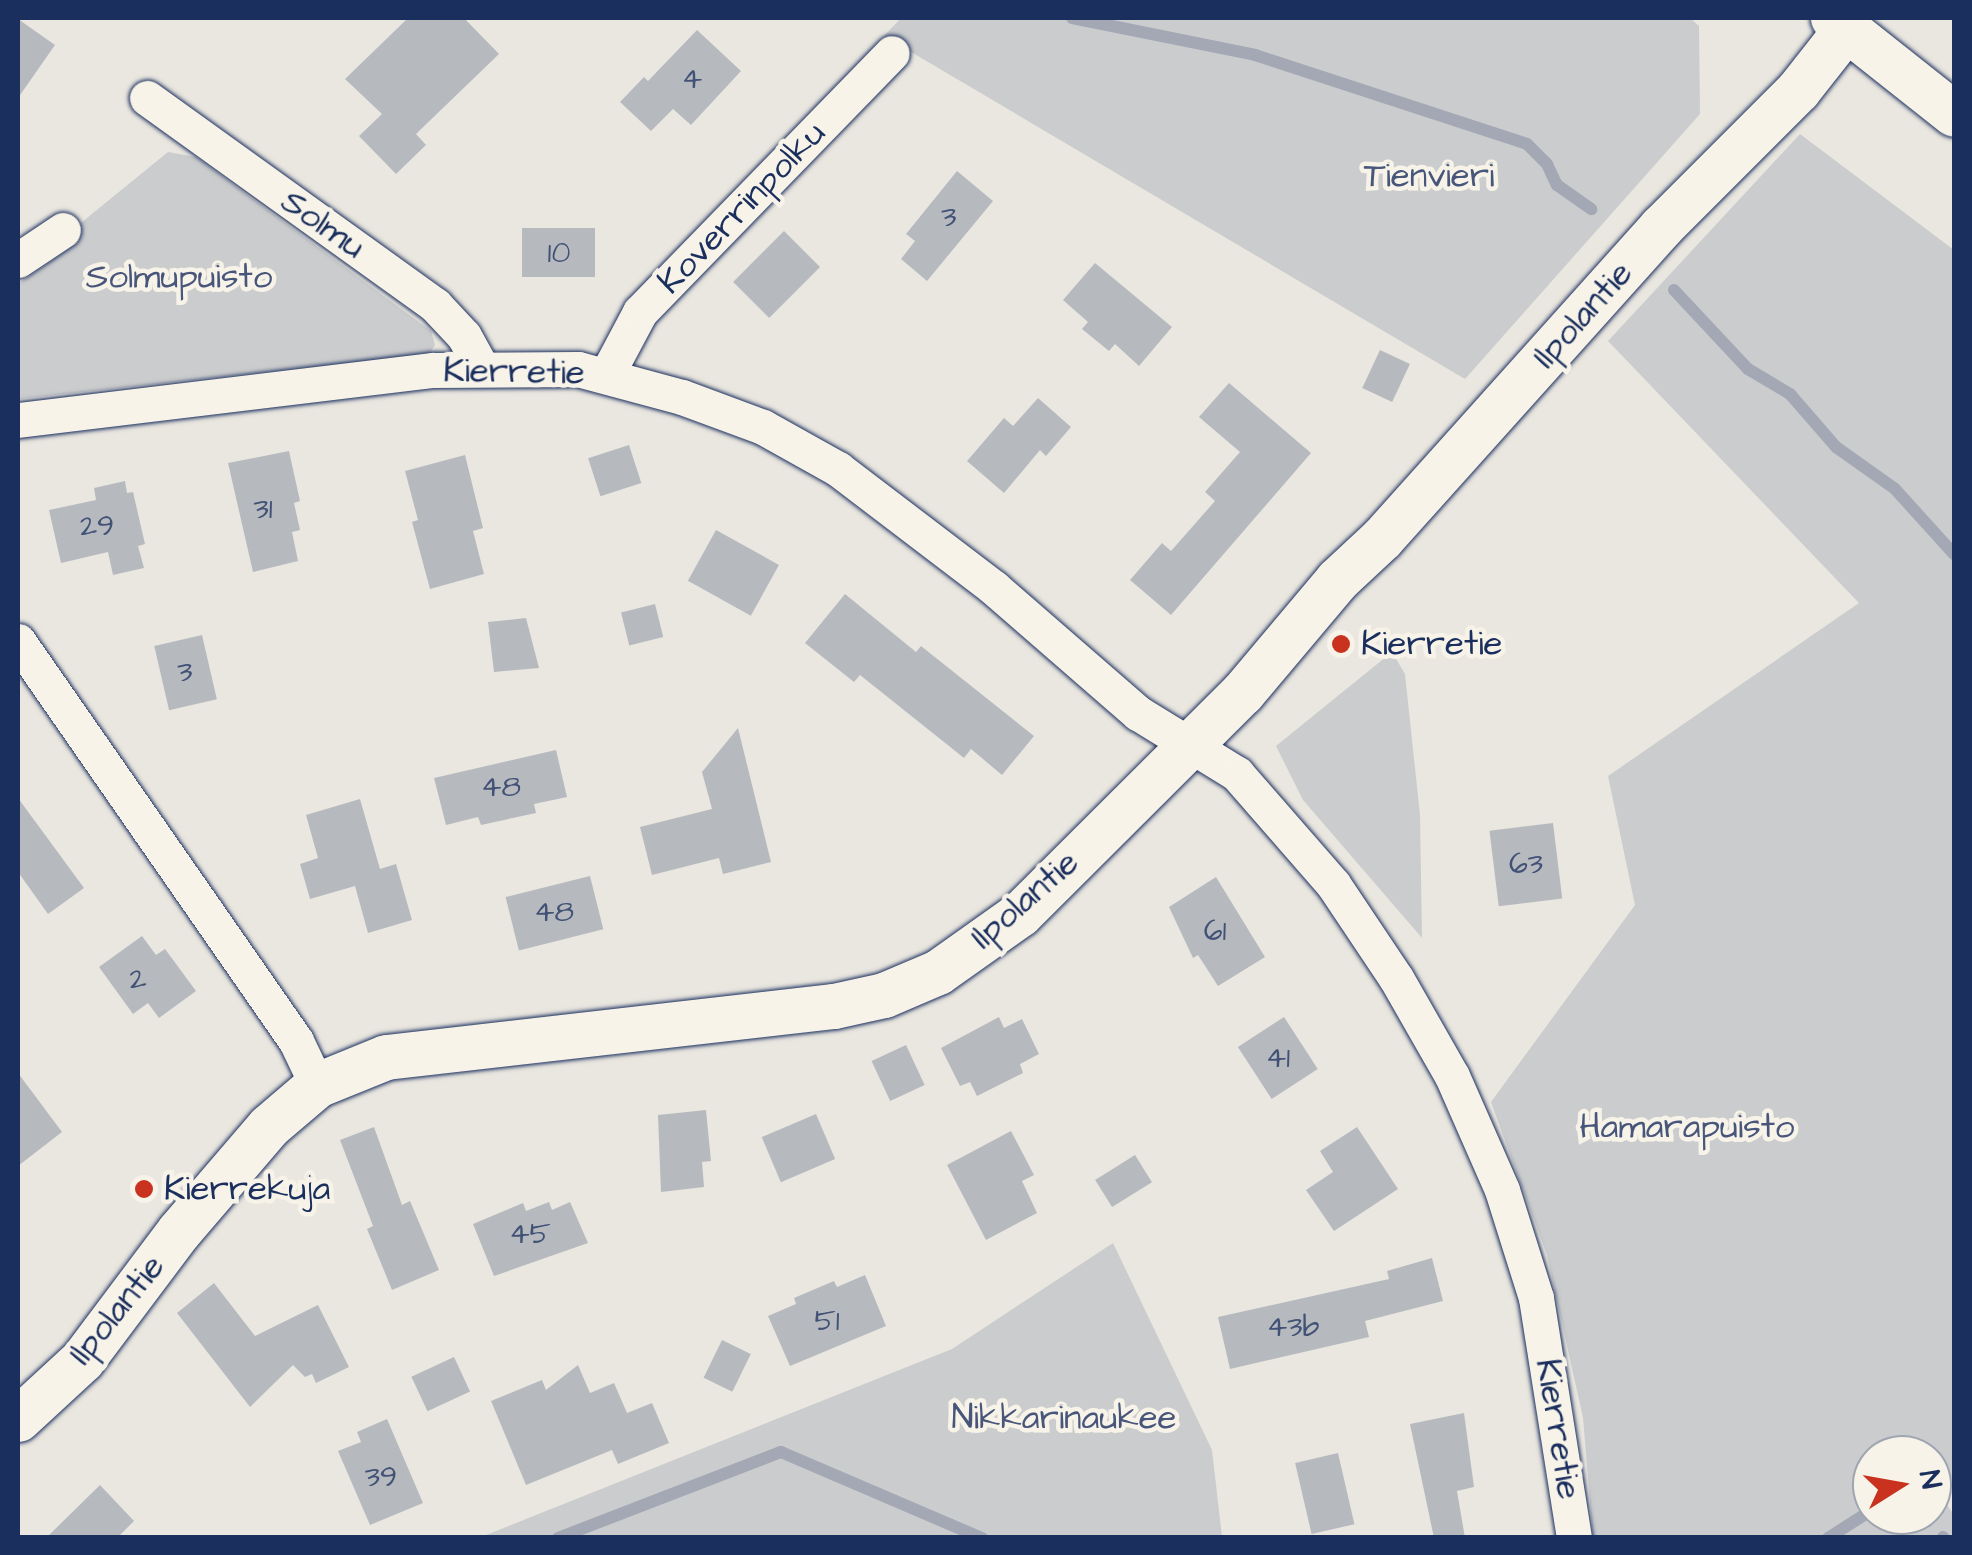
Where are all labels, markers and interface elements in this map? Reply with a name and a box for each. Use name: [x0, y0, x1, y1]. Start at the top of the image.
house number: 4: [682, 61, 702, 97]
street label: Koverrinpolku: [649, 113, 835, 303]
park label: Tienvieri: [1364, 155, 1494, 197]
street label: Solmu: [273, 180, 373, 268]
house number: 3: [941, 199, 957, 235]
house number: 10: [548, 235, 570, 271]
street label: Ilpolantie: [1524, 253, 1642, 377]
park label: Solmupuisto: [86, 256, 272, 298]
street label: Kierretie: [443, 350, 585, 394]
house number: 31: [253, 491, 273, 527]
house number: 29: [80, 508, 114, 544]
place label: Kierretie: [1361, 623, 1502, 665]
marker: Kierretie: [1330, 633, 1352, 655]
house number: 3: [177, 654, 193, 690]
house number: 48: [481, 769, 521, 805]
street label: Ilpolantie: [962, 842, 1088, 958]
house number: 63: [1509, 846, 1543, 882]
house number: 48: [534, 894, 574, 930]
house number: 61: [1204, 913, 1226, 949]
house number: 2: [129, 961, 147, 997]
house number: 41: [1266, 1040, 1290, 1076]
park label: Hamarapuisto: [1579, 1106, 1795, 1148]
place label: Kierrekuja: [164, 1168, 330, 1210]
marker: Kierrekuja: [133, 1178, 155, 1200]
house number: 45: [509, 1216, 551, 1252]
street label: Ilpolantie: [60, 1247, 174, 1373]
house number: 51: [814, 1303, 840, 1339]
house number: 43b: [1267, 1309, 1319, 1345]
street label: Kierretie: [1526, 1356, 1590, 1502]
park label: Nikkarinaukee: [951, 1397, 1177, 1439]
north arrow: [1852, 1435, 1952, 1535]
house number: 39: [365, 1459, 397, 1495]
text: N: [1909, 1467, 1951, 1492]

